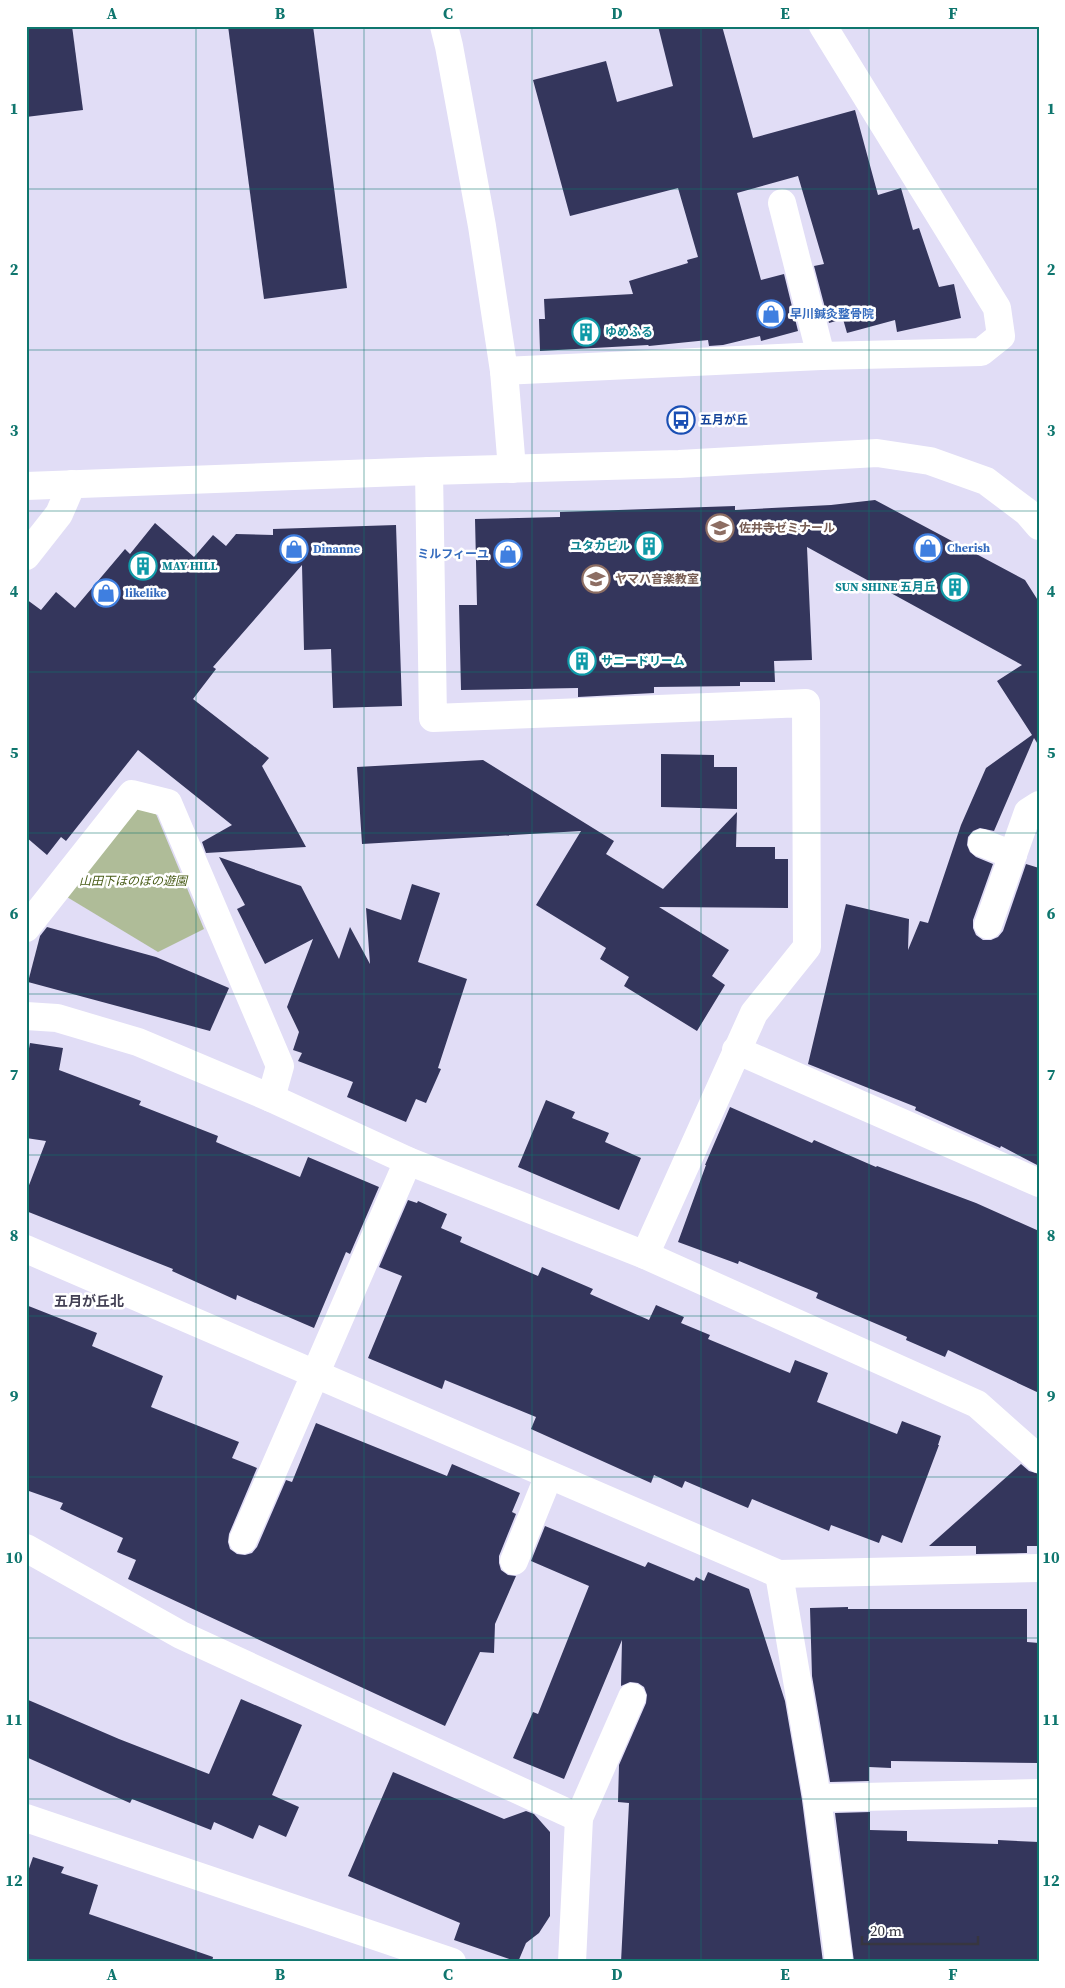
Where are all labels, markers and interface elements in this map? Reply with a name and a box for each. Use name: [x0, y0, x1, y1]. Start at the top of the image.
text: A: [107, 2, 118, 24]
text: B: [275, 2, 286, 24]
text: C: [443, 2, 453, 24]
text: D: [611, 2, 623, 24]
text: E: [780, 2, 790, 24]
text: F: [948, 2, 958, 24]
text: 1: [10, 97, 18, 119]
text: 1: [1047, 97, 1055, 119]
text: 2: [10, 258, 19, 280]
text: 2: [1047, 258, 1056, 280]
shop icon: 早川鍼灸整骨院: [756, 299, 786, 329]
place label: 早川鍼灸整骨院: [790, 306, 874, 322]
building icon: ゆめふる: [571, 317, 601, 347]
place label: ゆめふる: [605, 324, 653, 340]
bus stop icon: 五月が丘: [666, 405, 696, 435]
place label: 五月が丘: [700, 412, 748, 428]
text: 3: [10, 419, 19, 441]
text: 3: [1047, 419, 1056, 441]
school or university icon: 佐井寺ゼミナール: [705, 513, 735, 543]
place label: 佐井寺ゼミナール: [739, 520, 835, 536]
building icon: ユタカビル: [634, 531, 664, 561]
shop icon: Cherish: [913, 533, 943, 563]
shop icon: Dinanne: [279, 534, 309, 564]
place label: ユタカビル: [570, 538, 630, 554]
shop icon: ミルフィーユ: [493, 539, 523, 569]
place label: Cherish: [947, 540, 991, 556]
place label: Dinanne: [313, 541, 360, 557]
place label: ミルフィーユ: [417, 546, 489, 562]
building icon: MAY HILL: [128, 551, 158, 581]
place label: MAY HILL: [162, 558, 217, 574]
school or university icon: ヤマハ音楽教室: [581, 564, 611, 594]
place label: ヤマハ音楽教室: [615, 571, 699, 587]
building icon: SUN SHINE 五月丘: [940, 572, 970, 602]
shop icon: likelike: [91, 578, 121, 608]
place label: SUN SHINE 五月丘: [835, 579, 936, 595]
text: 4: [10, 580, 19, 602]
text: 4: [1047, 580, 1056, 602]
place label: likelike: [125, 585, 167, 601]
building icon: サニードリーム: [567, 646, 597, 676]
place label: サニードリーム: [601, 653, 685, 669]
text: 5: [10, 741, 19, 763]
text: 5: [1047, 741, 1056, 763]
park label: 山田下ほのぼの遊園: [79, 873, 189, 889]
text: 6: [10, 902, 19, 924]
text: 6: [1047, 902, 1056, 924]
text: 7: [10, 1063, 19, 1085]
text: 7: [1047, 1063, 1056, 1085]
text: 8: [10, 1224, 18, 1246]
text: 8: [1047, 1224, 1055, 1246]
district label: 五月が丘北: [54, 1291, 124, 1311]
text: 9: [10, 1385, 19, 1407]
text: 9: [1047, 1385, 1056, 1407]
text: 10: [5, 1546, 23, 1568]
text: 10: [1042, 1546, 1060, 1568]
text: 11: [5, 1708, 23, 1730]
text: 11: [1042, 1708, 1060, 1730]
text: 12: [5, 1869, 23, 1891]
text: 12: [1042, 1869, 1060, 1891]
scale bar: [862, 1913, 979, 1945]
text: 20 m: [870, 1920, 902, 1941]
text: A: [107, 1963, 118, 1985]
text: B: [275, 1963, 286, 1985]
text: C: [443, 1963, 453, 1985]
text: D: [611, 1963, 623, 1985]
text: E: [780, 1963, 790, 1985]
text: F: [948, 1963, 958, 1985]

